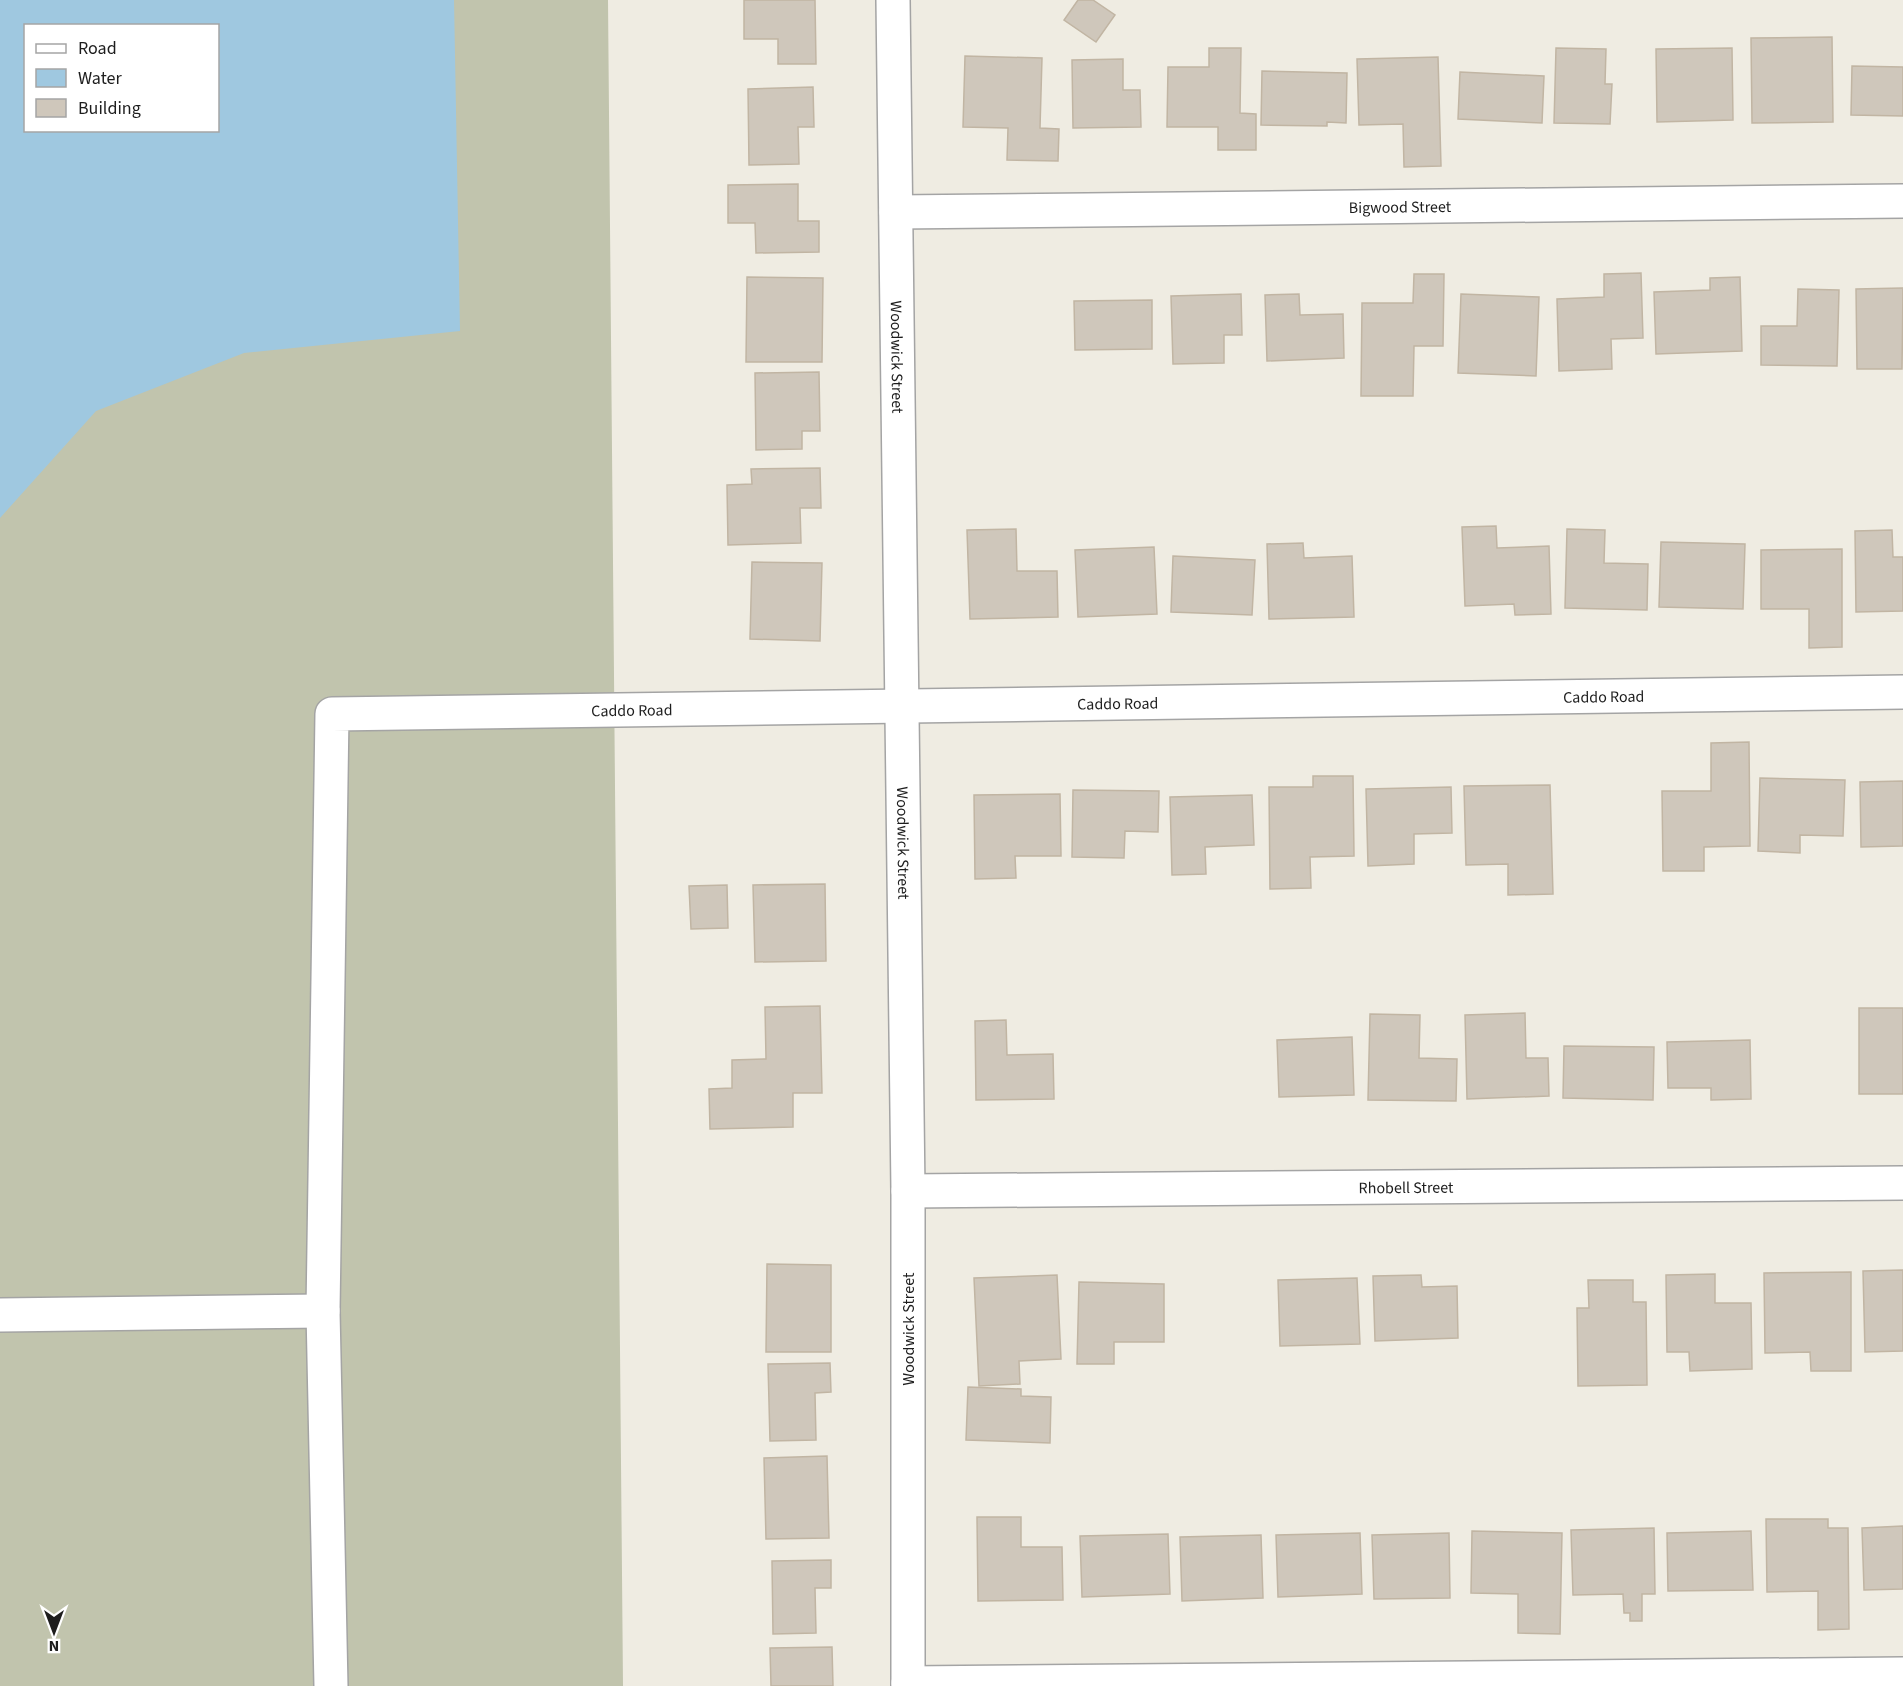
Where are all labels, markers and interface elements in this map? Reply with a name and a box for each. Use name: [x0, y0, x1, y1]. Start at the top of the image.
legend: [24, 24, 219, 132]
text: Road: [78, 36, 117, 61]
text: Water: [78, 66, 122, 91]
text: Building: [78, 96, 141, 121]
street label: Bigwood Street: [1349, 196, 1452, 219]
street label: Woodwick Street: [885, 300, 908, 414]
street label: Caddo Road: [1563, 686, 1645, 709]
street label: Caddo Road: [1077, 692, 1159, 716]
street label: Caddo Road: [591, 699, 673, 722]
street label: Woodwick Street: [891, 786, 914, 900]
street label: Rhobell Street: [1358, 1177, 1454, 1199]
street label: Woodwick Street: [898, 1272, 920, 1385]
north arrow: [24, 1602, 84, 1662]
text: N: [49, 1635, 59, 1657]

